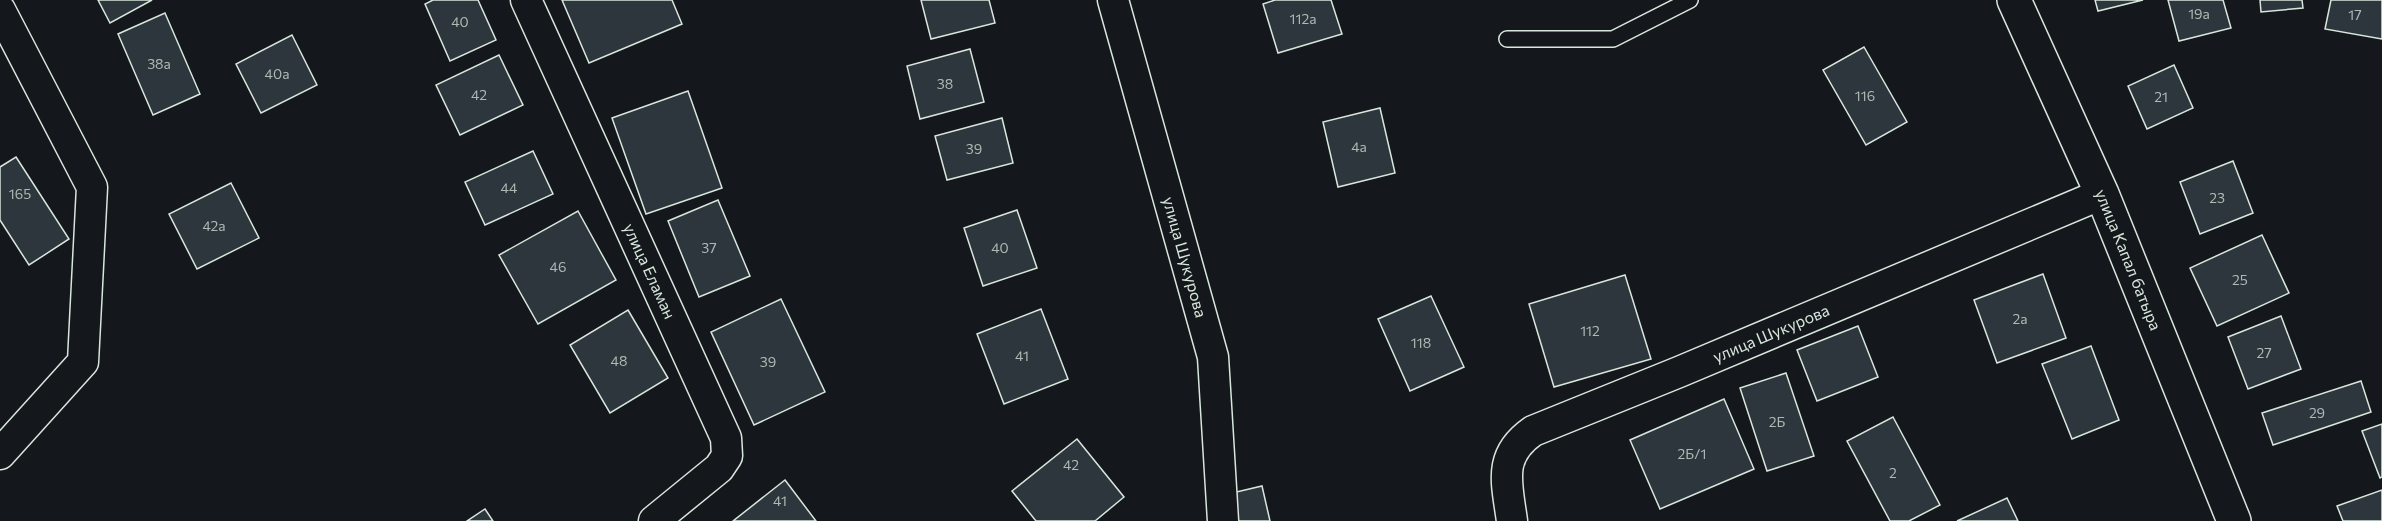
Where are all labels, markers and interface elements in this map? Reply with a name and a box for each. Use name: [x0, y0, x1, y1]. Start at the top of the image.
house number: 19а: [2188, 5, 2210, 22]
house number: 17: [2348, 6, 2362, 23]
house number: 112а: [1290, 10, 1317, 27]
house number: 40: [451, 13, 469, 30]
house number: 38а: [147, 55, 171, 72]
house number: 40а: [265, 65, 289, 82]
house number: 38: [937, 75, 953, 92]
house number: 42: [471, 86, 487, 103]
house number: 116: [1855, 87, 1875, 104]
house number: 21: [2154, 88, 2168, 105]
house number: 4а: [1351, 138, 1367, 155]
house number: 39: [966, 140, 982, 157]
house number: 44: [501, 179, 518, 196]
house number: 165: [9, 185, 31, 202]
street label: улица Капал батыра: [2092, 186, 2166, 333]
house number: 23: [2209, 189, 2225, 206]
street label: улица Шукурова: [1160, 194, 1211, 319]
house number: 42а: [202, 217, 226, 234]
street label: улица Еламан: [620, 220, 680, 322]
house number: 37: [701, 239, 717, 256]
house number: 40: [991, 239, 1009, 256]
house number: 46: [550, 258, 566, 275]
house number: 25: [2232, 271, 2248, 288]
street label: улица Шукурова: [1710, 300, 1832, 366]
house number: 2а: [2012, 310, 2028, 327]
house number: 112: [1580, 322, 1600, 339]
house number: 118: [1411, 334, 1431, 351]
house number: 27: [2256, 344, 2272, 361]
house number: 41: [1015, 347, 1029, 364]
house number: 48: [611, 352, 627, 369]
house number: 39: [760, 353, 776, 370]
house number: 29: [2309, 404, 2325, 421]
house number: 2Б: [1769, 413, 1785, 430]
house number: 2Б/1: [1678, 445, 1706, 462]
house number: 42: [1063, 456, 1079, 473]
house number: 2: [1889, 464, 1897, 481]
house number: 41: [773, 492, 787, 509]

